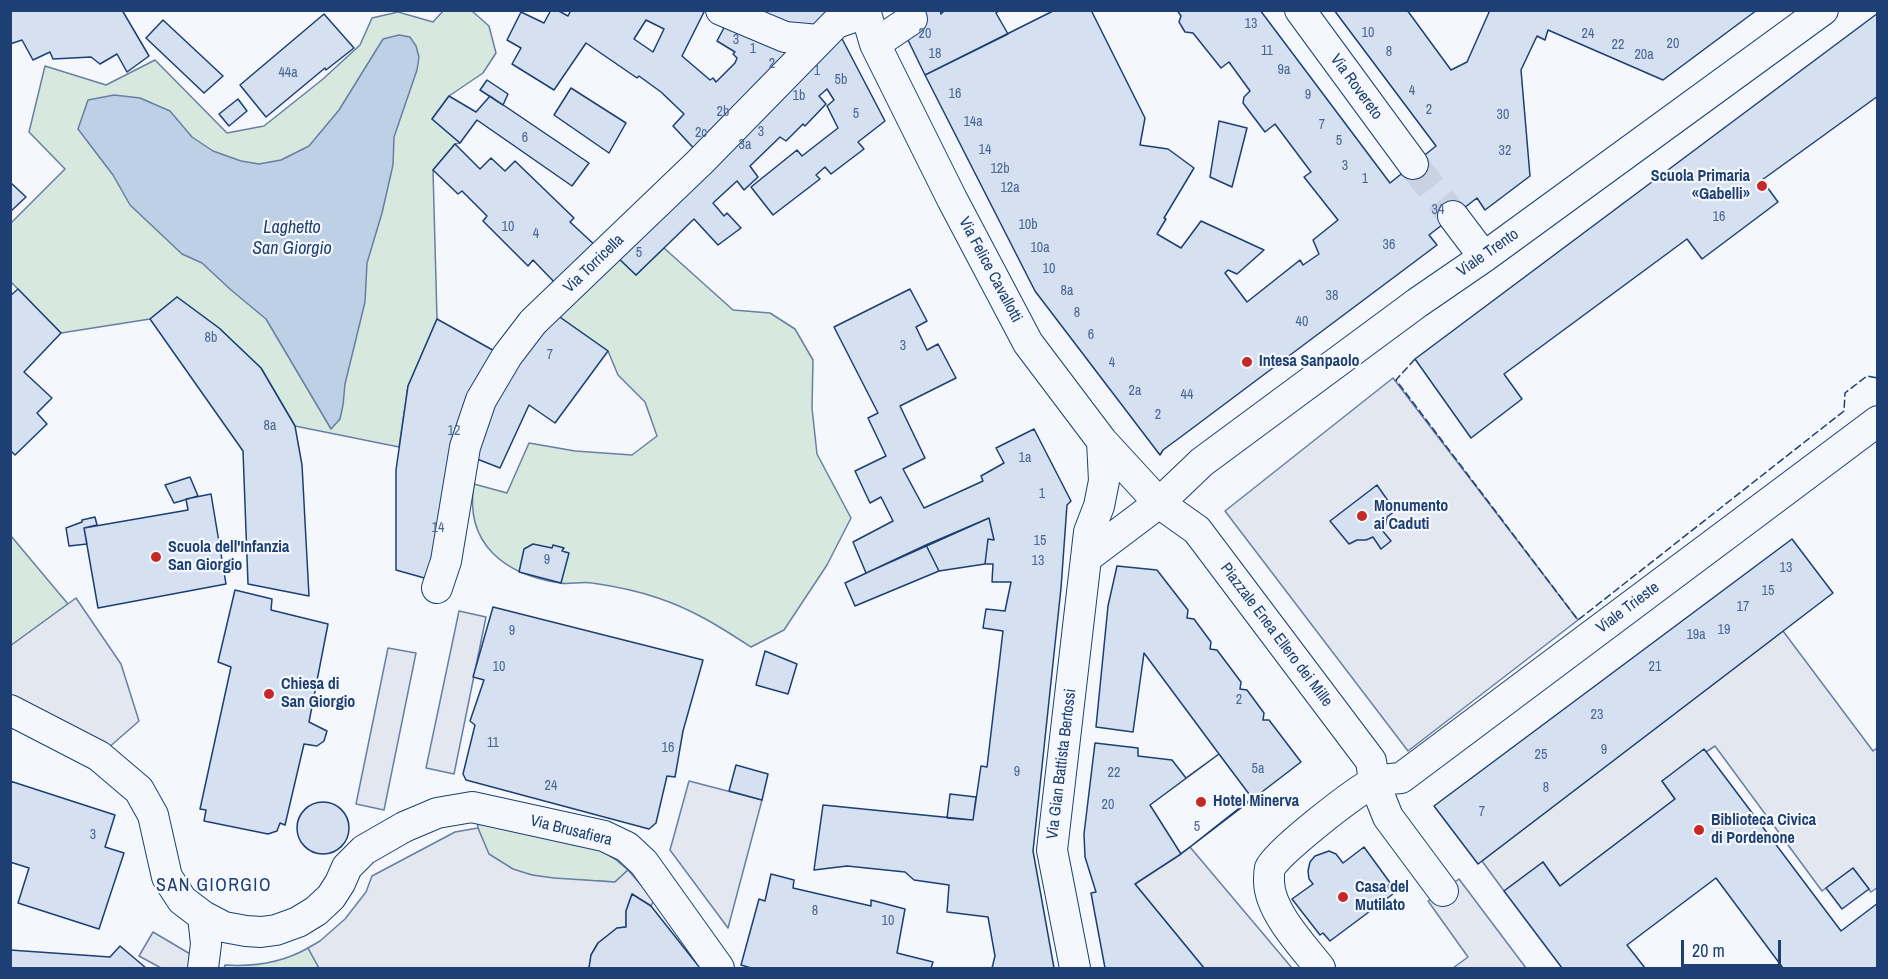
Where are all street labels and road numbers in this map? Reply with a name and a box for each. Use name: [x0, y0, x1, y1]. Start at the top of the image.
street label: Via Rovereto: [1326, 50, 1386, 124]
street label: Via Felice Cavallotti: [954, 214, 1026, 326]
street label: Viale Trento: [1454, 225, 1522, 281]
street label: Via Torricella: [560, 231, 628, 297]
street label: Piazzale Enea Ellero dei Mille: [1216, 559, 1336, 711]
street label: Viale Trieste: [1593, 578, 1663, 638]
street label: Via Gian Battista Bertossi: [1043, 688, 1081, 840]
street label: Via Brusafiera: [528, 812, 614, 850]

